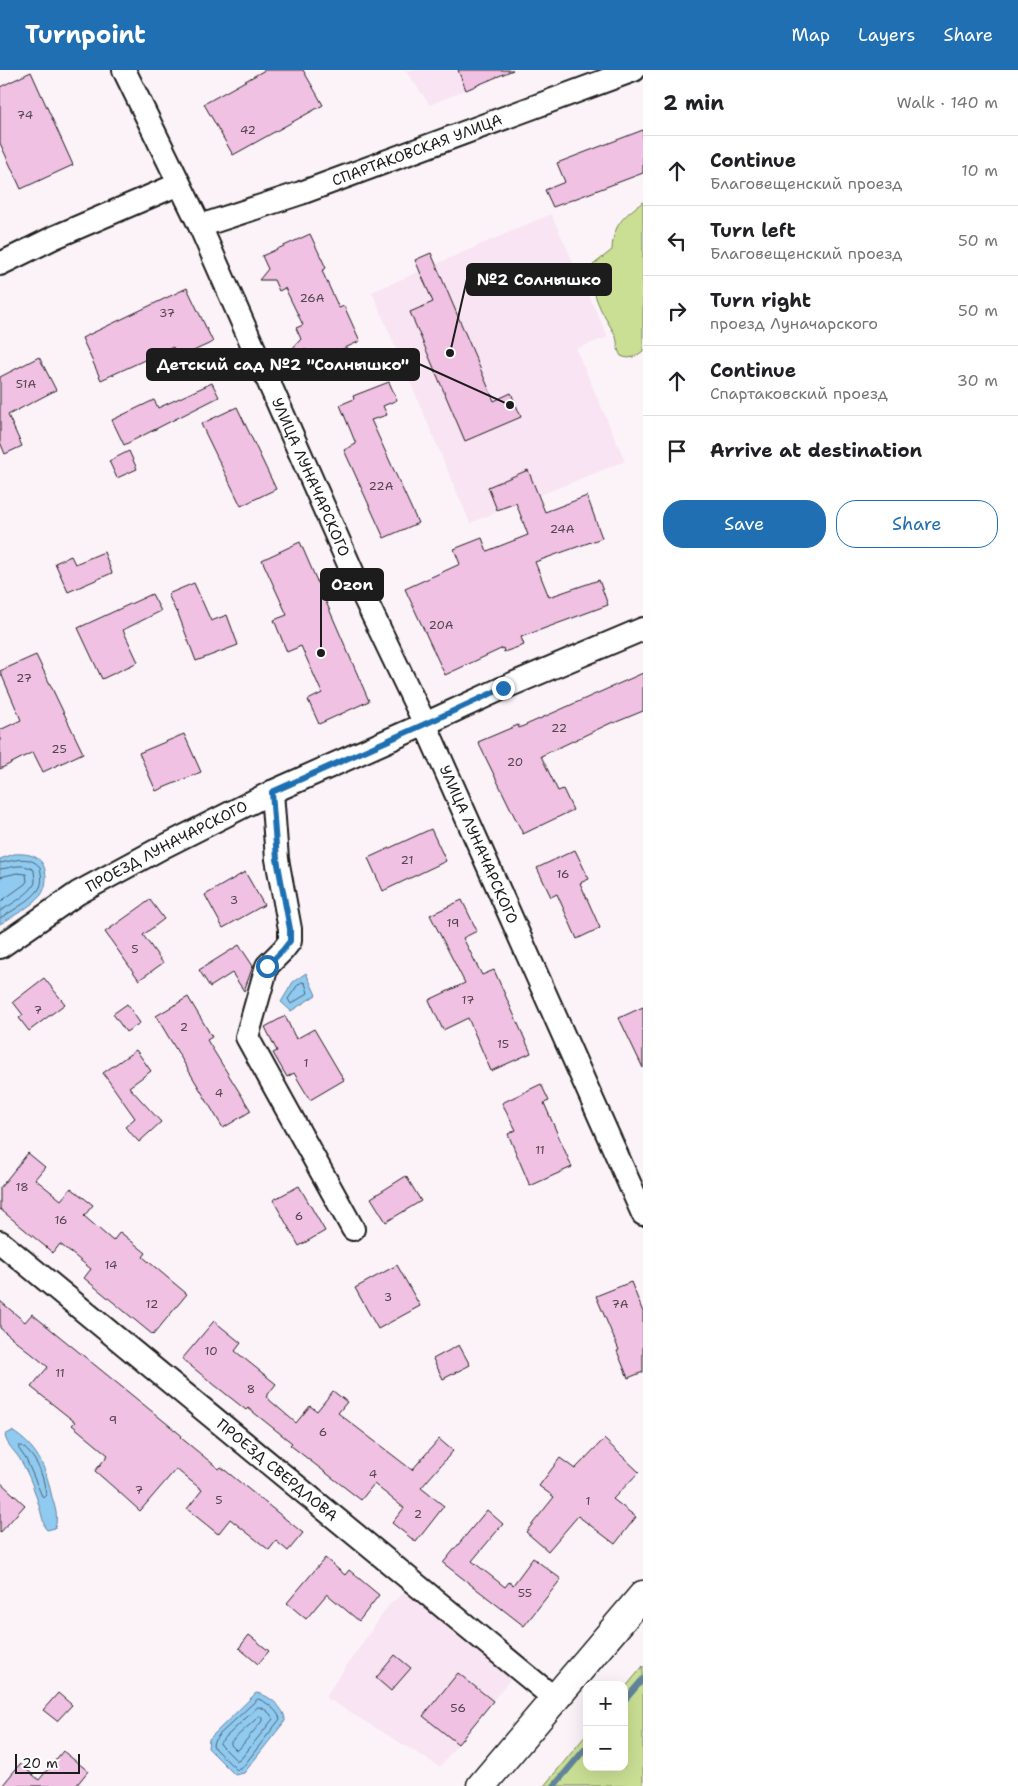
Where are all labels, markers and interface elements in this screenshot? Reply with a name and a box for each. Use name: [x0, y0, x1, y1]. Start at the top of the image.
text: Turnpoint: [25, 19, 146, 51]
text: Map: [792, 23, 830, 47]
text: Layers: [858, 23, 915, 47]
text: Share: [943, 23, 993, 47]
text: 2 min: [663, 89, 724, 117]
text: Walk · 140 m: [896, 92, 998, 113]
house number: 74: [17, 107, 33, 123]
street label: СПАРТАКОВСКАЯ УЛИЦА: [329, 109, 505, 191]
house number: 42: [240, 122, 256, 138]
text: Continue: [710, 148, 796, 173]
icon: ahead: [663, 157, 691, 185]
text: 10 m: [961, 160, 998, 181]
text: Благовещенский проезд: [710, 173, 903, 194]
text: Turn left: [710, 218, 796, 243]
icon: left: [663, 227, 691, 255]
text: 50 m: [958, 230, 998, 251]
text: Благовещенский проезд: [710, 243, 903, 264]
callout: №2 Солнышко: [467, 264, 611, 295]
text: №2 Солнышко: [477, 269, 601, 290]
text: Turn right: [710, 288, 811, 313]
house number: 26А: [300, 290, 325, 306]
icon: right: [663, 297, 691, 325]
text: 50 m: [958, 300, 998, 321]
house number: 37: [159, 305, 175, 321]
text: проезд Луначарского: [710, 313, 878, 334]
callout: Детский сад №2 "Солнышко": [147, 349, 419, 380]
text: Детский сад №2 "Солнышко": [157, 354, 409, 375]
text: Continue: [710, 358, 796, 383]
icon: ahead: [663, 367, 691, 395]
text: 30 m: [957, 370, 998, 391]
house number: 51А: [16, 376, 37, 392]
text: Спартаковский проезд: [710, 383, 888, 404]
street label: УЛИЦА ЛУНАЧАРСКОГО: [267, 395, 354, 560]
icon: arrive: [663, 437, 691, 465]
text: Arrive at destination: [710, 438, 922, 463]
house number: 22А: [369, 478, 394, 494]
button: Save: [663, 500, 826, 548]
button: Share: [836, 500, 998, 548]
house number: 24А: [550, 521, 575, 537]
callout: Ozon: [321, 569, 383, 600]
text: Ozon: [331, 574, 373, 595]
house number: 20А: [428, 617, 454, 633]
house number: 27: [16, 670, 32, 686]
route end: [492, 677, 515, 700]
house number: 22: [551, 720, 567, 736]
house number: 25: [51, 741, 67, 757]
house number: 20: [507, 754, 523, 770]
street label: УЛИЦА ЛУНАЧАРСКОГО: [435, 762, 523, 927]
street label: ПРОЕЗД ЛУНАЧАРСКОГО: [82, 796, 251, 897]
house number: 21: [401, 852, 413, 868]
house number: 16: [556, 866, 570, 882]
house number: 3: [230, 892, 238, 908]
house number: 19: [447, 915, 459, 931]
house number: 5: [131, 941, 139, 957]
route start: [256, 955, 279, 978]
house number: 17: [462, 992, 474, 1008]
house number: 7: [34, 1002, 42, 1018]
house number: 2: [180, 1019, 188, 1035]
house number: 15: [497, 1036, 509, 1052]
house number: 1: [303, 1055, 309, 1071]
house number: 4: [215, 1085, 223, 1101]
house number: 11: [535, 1142, 545, 1158]
house number: 18: [15, 1179, 29, 1195]
house number: 6: [295, 1208, 303, 1224]
house number: 16: [54, 1212, 68, 1228]
house number: 14: [105, 1257, 117, 1273]
house number: 3: [384, 1289, 392, 1305]
house number: 12: [146, 1296, 158, 1312]
house number: 7А: [611, 1296, 629, 1312]
house number: 10: [204, 1343, 218, 1359]
house number: 11: [55, 1365, 65, 1381]
house number: 8: [247, 1381, 255, 1397]
house number: 9: [109, 1412, 117, 1428]
street label: ПРОЕЗД СВЕРДЛОВА: [213, 1415, 342, 1526]
house number: 6: [319, 1424, 327, 1440]
house number: 4: [369, 1466, 377, 1482]
house number: 7: [135, 1482, 143, 1498]
house number: 5: [215, 1492, 223, 1508]
house number: 1: [585, 1493, 591, 1509]
house number: 2: [414, 1506, 422, 1522]
house number: 55: [518, 1585, 532, 1601]
map controls: [583, 1681, 628, 1771]
button: +: [583, 1681, 628, 1726]
house number: 56: [450, 1700, 466, 1716]
button: −: [583, 1726, 628, 1771]
scale bar: [15, 1751, 80, 1774]
text: 20 m: [22, 1754, 58, 1772]

